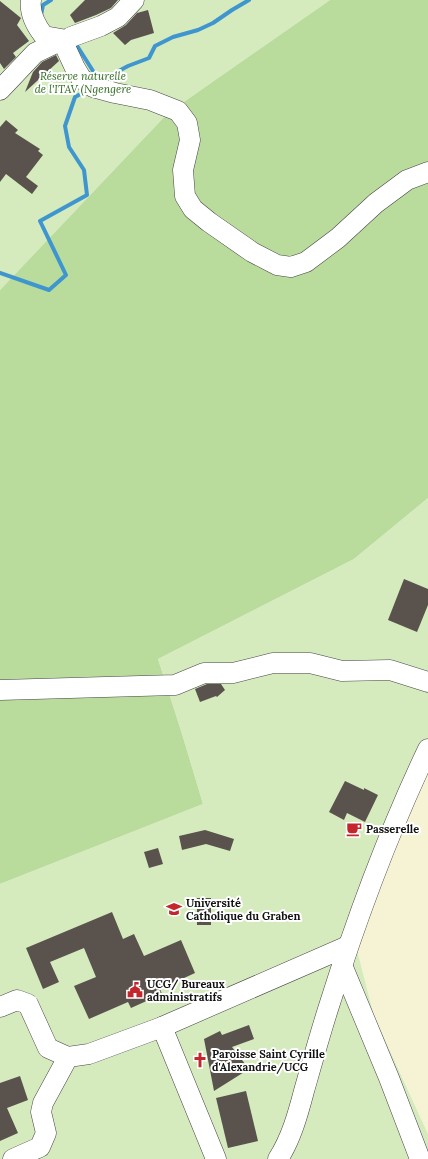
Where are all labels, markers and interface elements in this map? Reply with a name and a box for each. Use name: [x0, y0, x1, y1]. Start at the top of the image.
park label: Réserve naturelle de l'ITAV (Ngengere: [35, 69, 131, 97]
cafe icon: Passerelle: [345, 820, 363, 838]
place label: Passerelle: [366, 822, 419, 836]
place label: Université Catholique du Graben: [186, 896, 301, 923]
school or university icon: Université Catholique du Graben: [165, 900, 183, 918]
place label: UCG/ Bureaux administratifs: [147, 977, 225, 1004]
public building icon: UCG/ Bureaux administratifs: [126, 981, 144, 999]
place label: Paroisse Saint Cyrille d'Alexandrie/UCG: [212, 1047, 325, 1075]
church icon: Paroisse Saint Cyrille d'Alexandrie/UCG: [191, 1051, 209, 1069]

